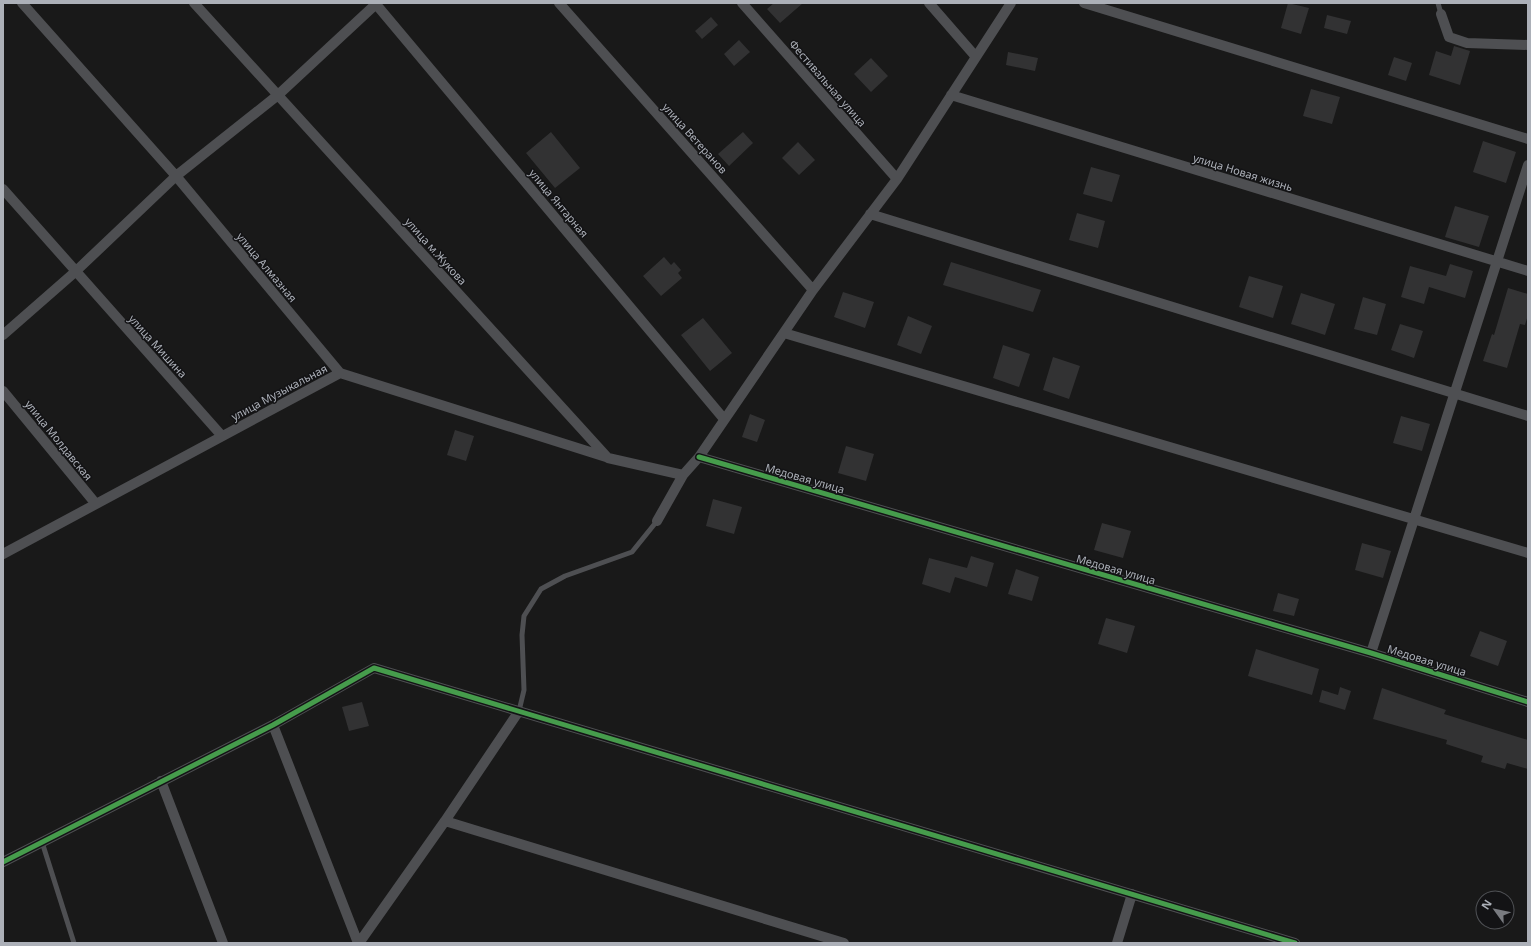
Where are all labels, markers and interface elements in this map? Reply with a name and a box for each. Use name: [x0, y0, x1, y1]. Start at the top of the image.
street label: Фестивальная улица: [786, 36, 870, 130]
street label: улица Ветеранов: [659, 99, 731, 177]
street label: улица Новая жизнь: [1191, 150, 1295, 194]
street label: улица Янтарная: [526, 166, 592, 240]
street label: улица м.Жукова: [402, 214, 470, 288]
street label: улица Алмазная: [233, 229, 301, 305]
street label: улица Мишина: [126, 311, 190, 381]
street label: улица Музыкальная: [228, 360, 330, 424]
street label: улица Молдавская: [22, 397, 96, 483]
street label: Медовая улица: [764, 460, 846, 496]
street label: Медовая улица: [1075, 551, 1157, 587]
street label: Медовая улица: [1386, 641, 1468, 679]
north arrow: [1475, 890, 1515, 930]
text: N: [1477, 896, 1495, 912]

